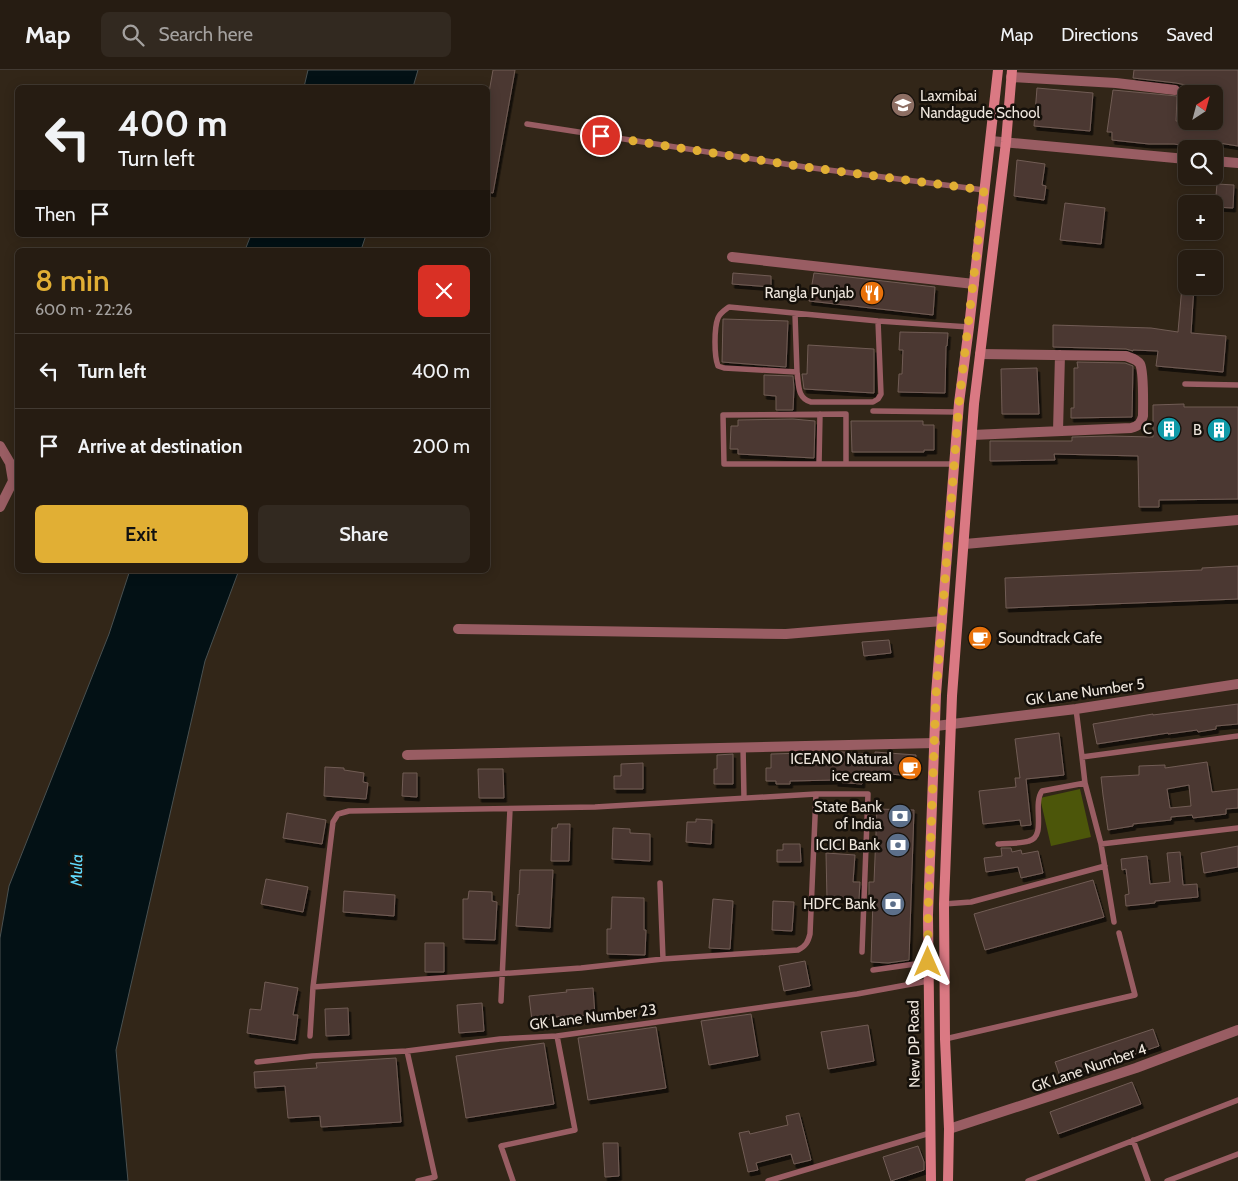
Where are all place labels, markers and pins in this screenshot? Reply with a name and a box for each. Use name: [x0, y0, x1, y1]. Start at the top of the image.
place label: Laxmibai Nandagude School: [920, 87, 1040, 122]
school or university icon: Laxmibai Nandagude School: [890, 92, 916, 118]
pin: [580, 115, 622, 157]
restaurant icon: Rangla Punjab: [859, 280, 885, 306]
place label: Rangla Punjab: [764, 284, 854, 302]
building icon: C: [1156, 416, 1182, 442]
building icon: B: [1206, 417, 1232, 443]
place label: C: [1143, 420, 1152, 438]
place label: B: [1193, 421, 1202, 439]
cafe icon: Soundtrack Cafe: [967, 625, 993, 651]
place label: Soundtrack Cafe: [998, 629, 1103, 647]
place label: ICEANO Natural ice cream: [790, 750, 892, 785]
cafe icon: ICEANO Natural ice cream: [897, 755, 923, 781]
place label: State Bank of India: [814, 798, 883, 833]
bank icon: State Bank of India: [887, 803, 913, 829]
bank icon: ICICI Bank: [885, 832, 911, 858]
place label: ICICI Bank: [815, 836, 880, 854]
bank icon: HDFC Bank: [880, 891, 906, 917]
place label: HDFC Bank: [803, 895, 876, 913]

